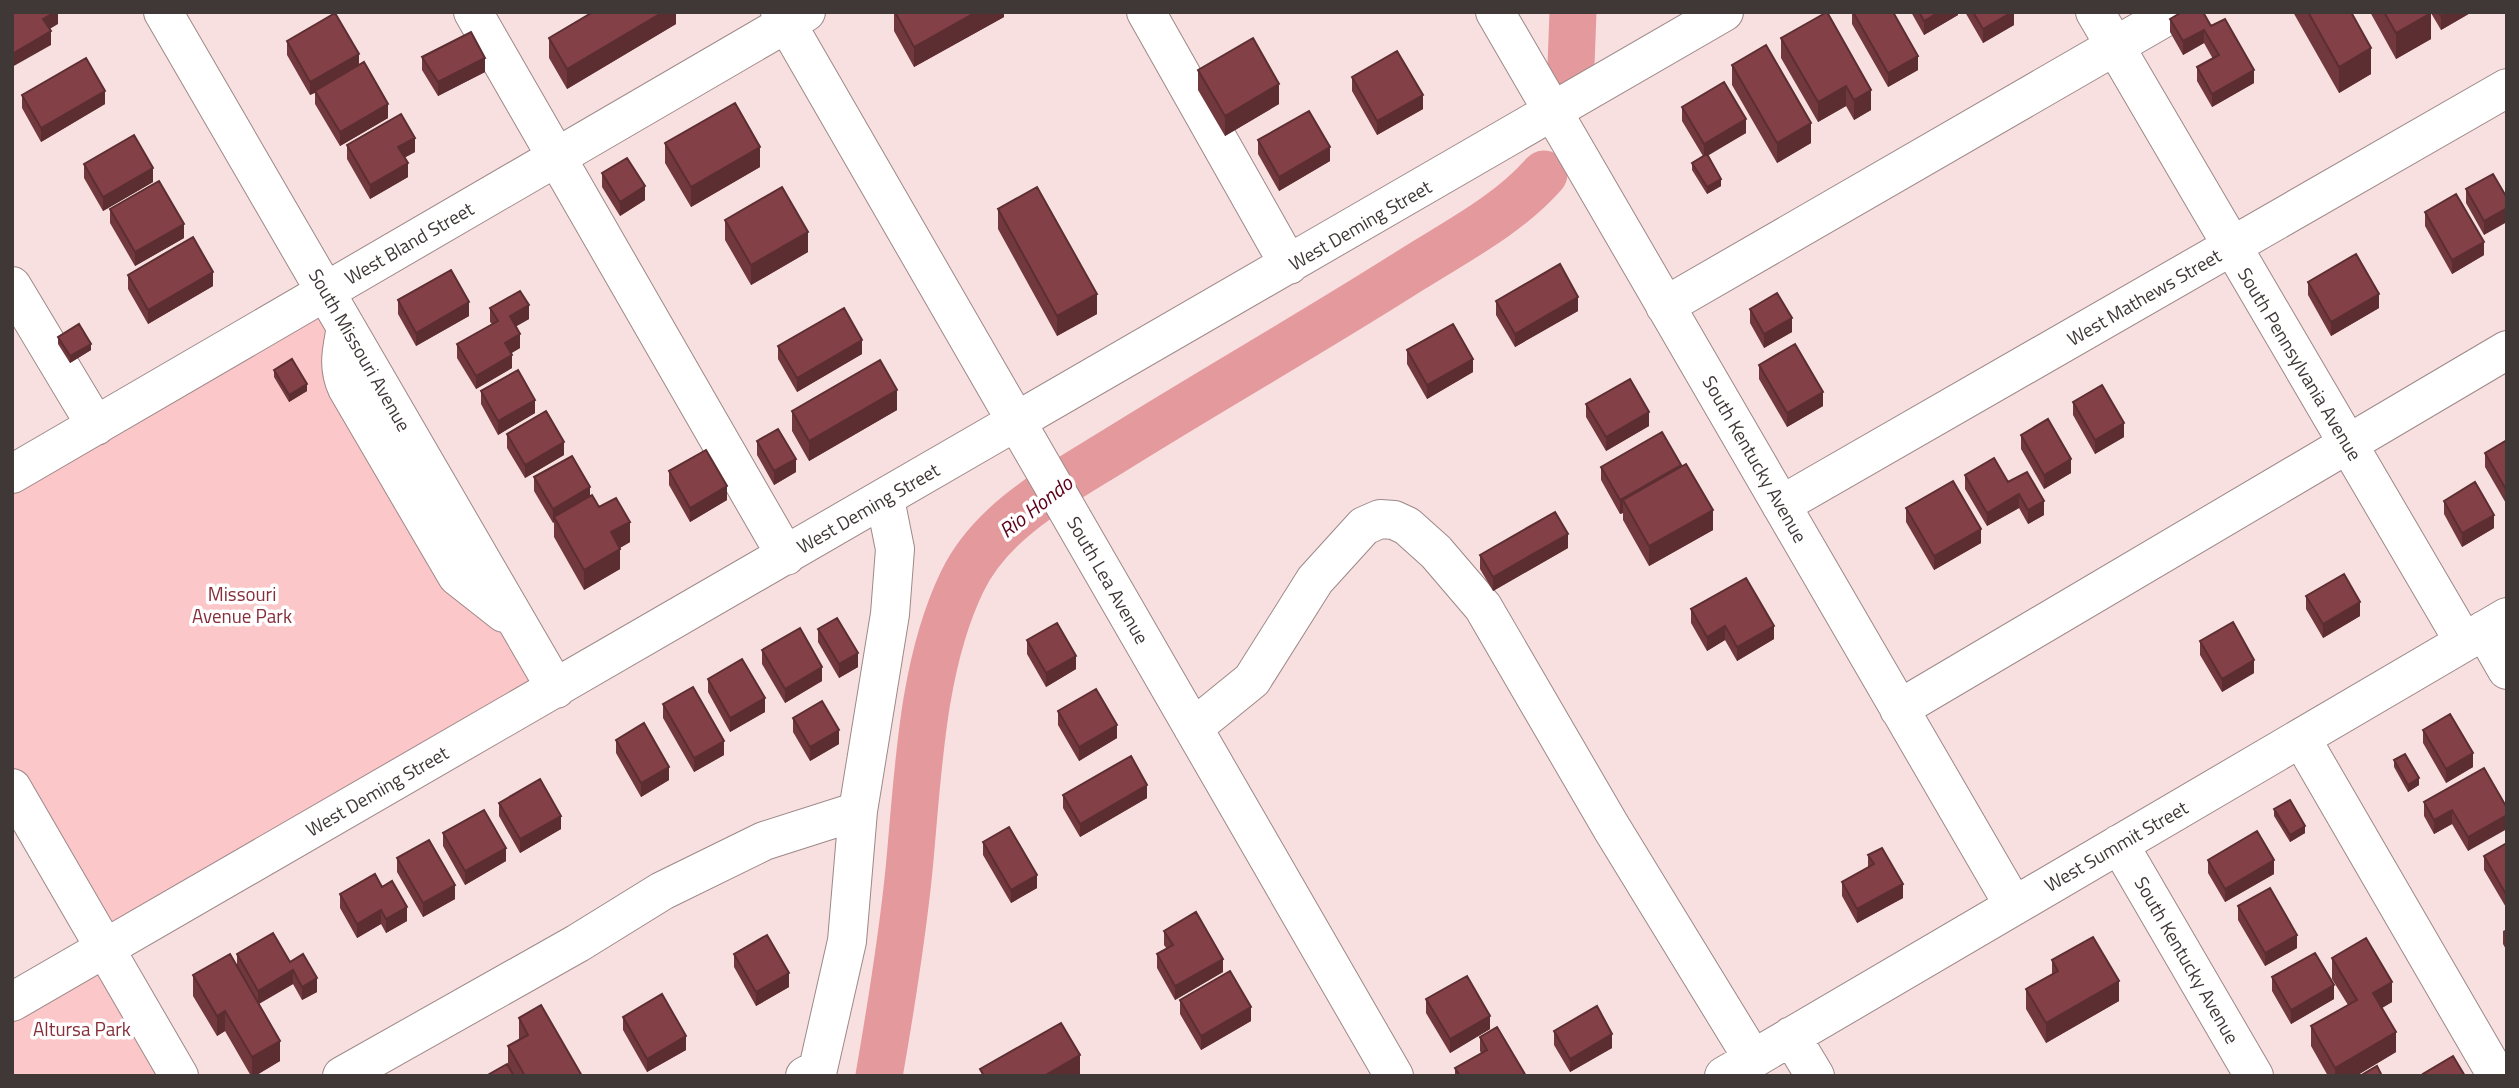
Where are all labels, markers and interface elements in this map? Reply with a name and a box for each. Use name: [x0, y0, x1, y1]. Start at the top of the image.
street label: West Deming Street: [1283, 172, 1437, 277]
street label: West Bland Street: [339, 194, 479, 291]
street label: West Mathews Street: [2061, 240, 2227, 353]
street label: South Pennsylvania Avenue: [2231, 262, 2370, 466]
street label: South Missouri Avenue: [302, 263, 419, 437]
street label: South Kentucky Avenue: [1696, 370, 1815, 548]
street label: West Deming Street: [791, 455, 945, 560]
water label: Rio Hondo: [992, 467, 1080, 545]
street label: South Lea Avenue: [1060, 510, 1157, 649]
park label: Missouri Avenue Park: [192, 579, 292, 630]
street label: West Deming Street: [300, 738, 454, 843]
street label: West Summit Street: [2038, 792, 2193, 899]
street label: South Kentucky Avenue: [2128, 871, 2247, 1049]
park label: Altursa Park: [33, 1014, 131, 1043]

